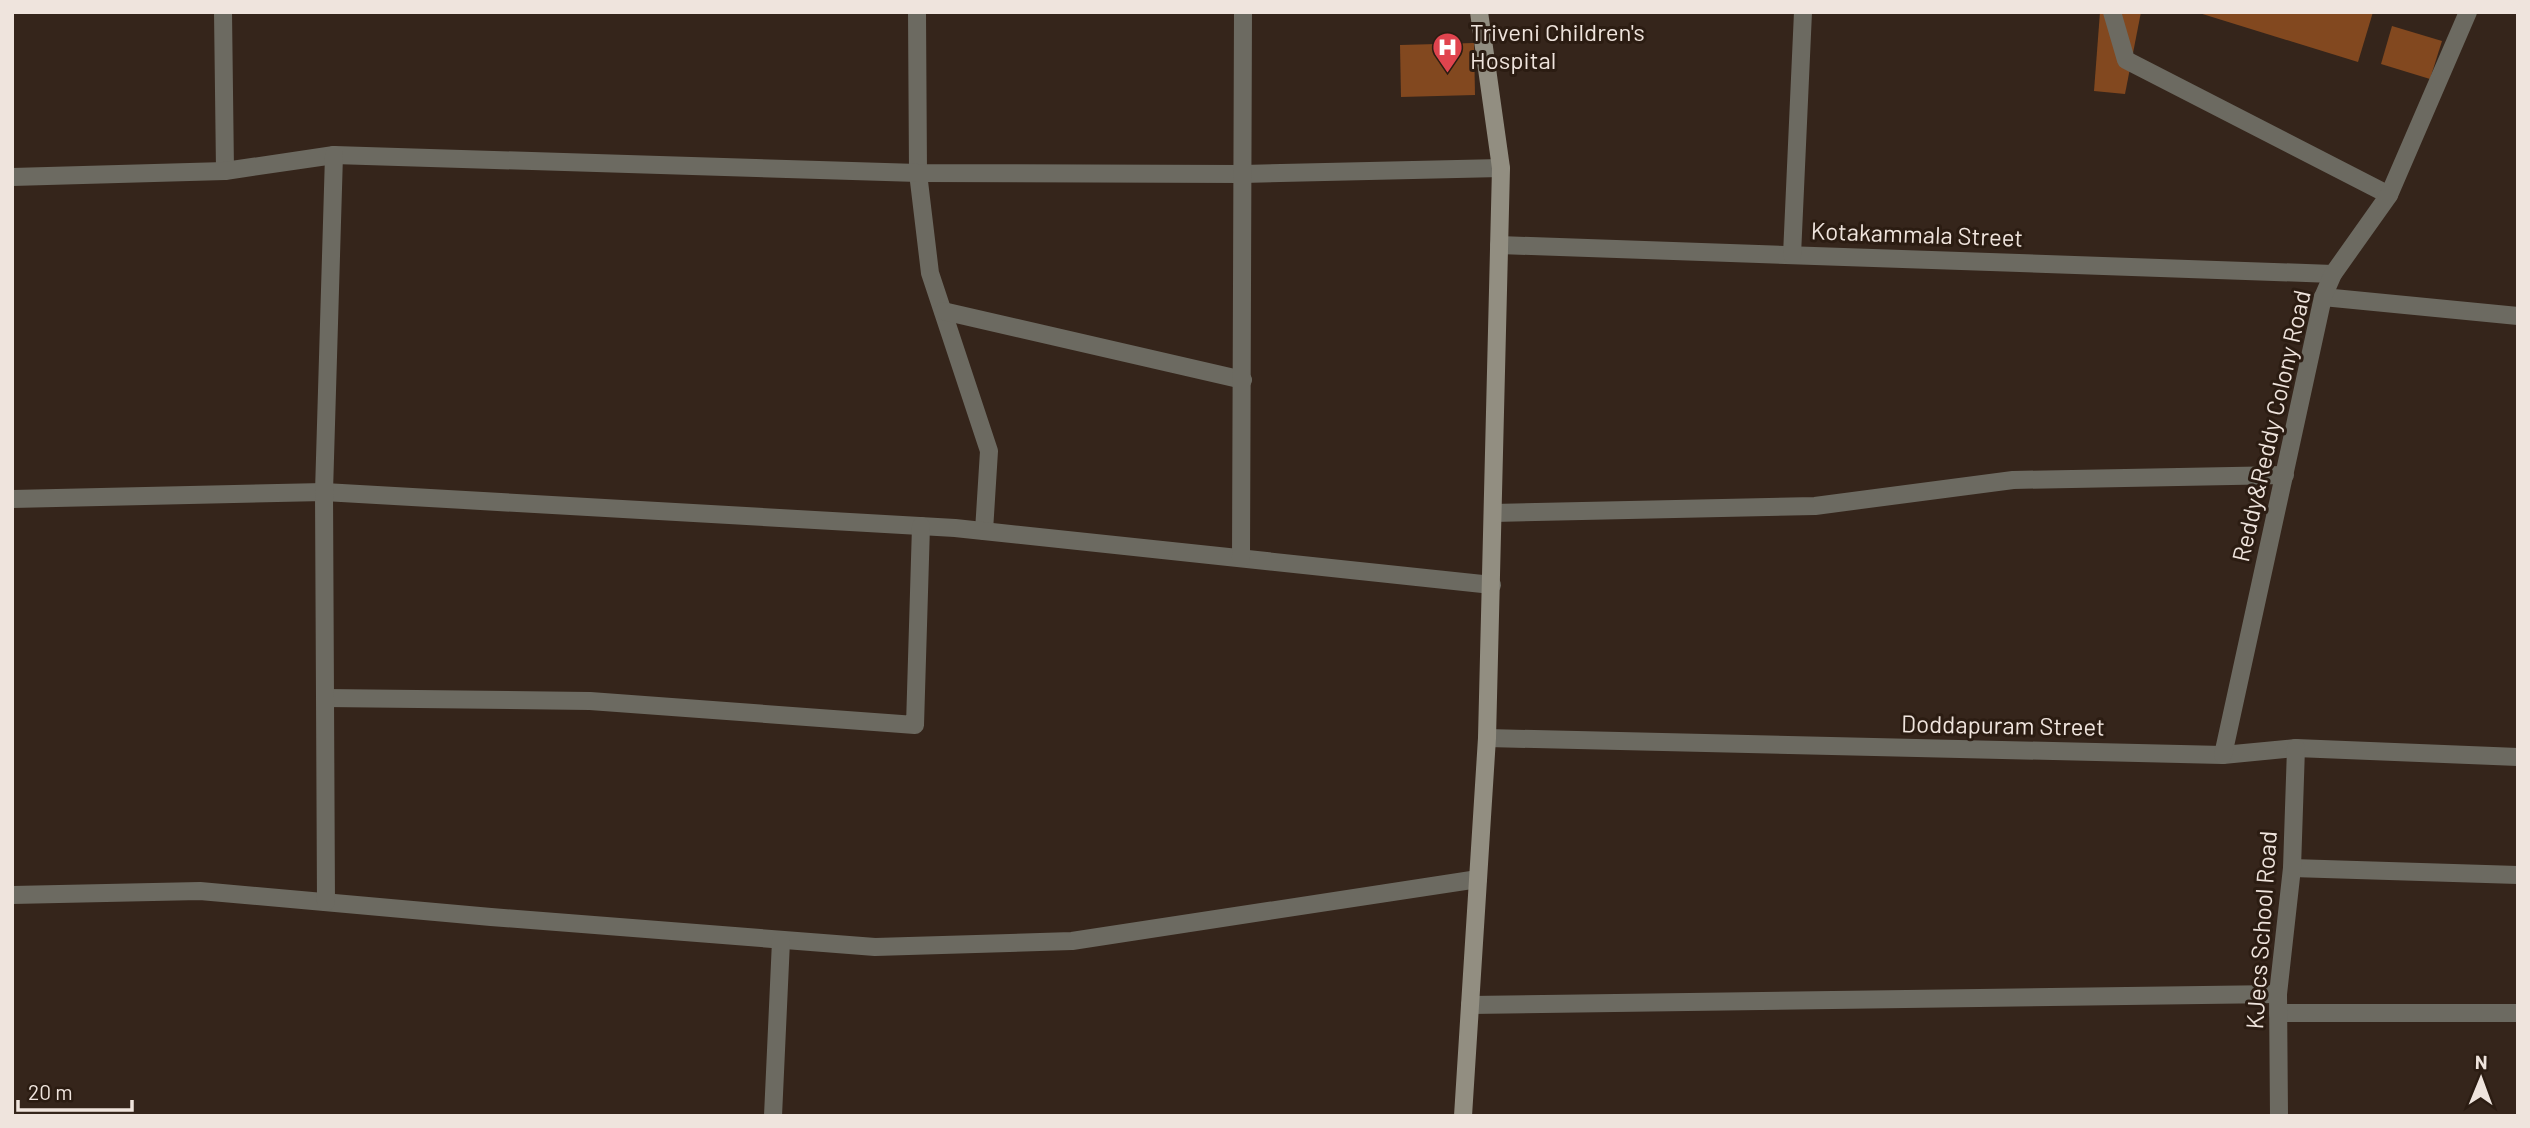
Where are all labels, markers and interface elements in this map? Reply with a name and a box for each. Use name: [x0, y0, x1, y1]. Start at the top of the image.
place label: Triveni Children's Hospital: [1470, 17, 1645, 74]
hospital icon: Triveni Children's Hospital: [1430, 30, 1464, 74]
street label: Kotakammala Street: [1810, 215, 2024, 252]
street label: Reddy&Reddy Colony Road: [2225, 287, 2316, 564]
street label: Doddapuram Street: [1901, 708, 2105, 741]
street label: KJecs School Road: [2239, 830, 2282, 1030]
north arrow: [2446, 1044, 2516, 1114]
text: N: [2475, 1050, 2488, 1073]
scale bar: [18, 1068, 131, 1112]
text: 20 m: [28, 1079, 73, 1104]

